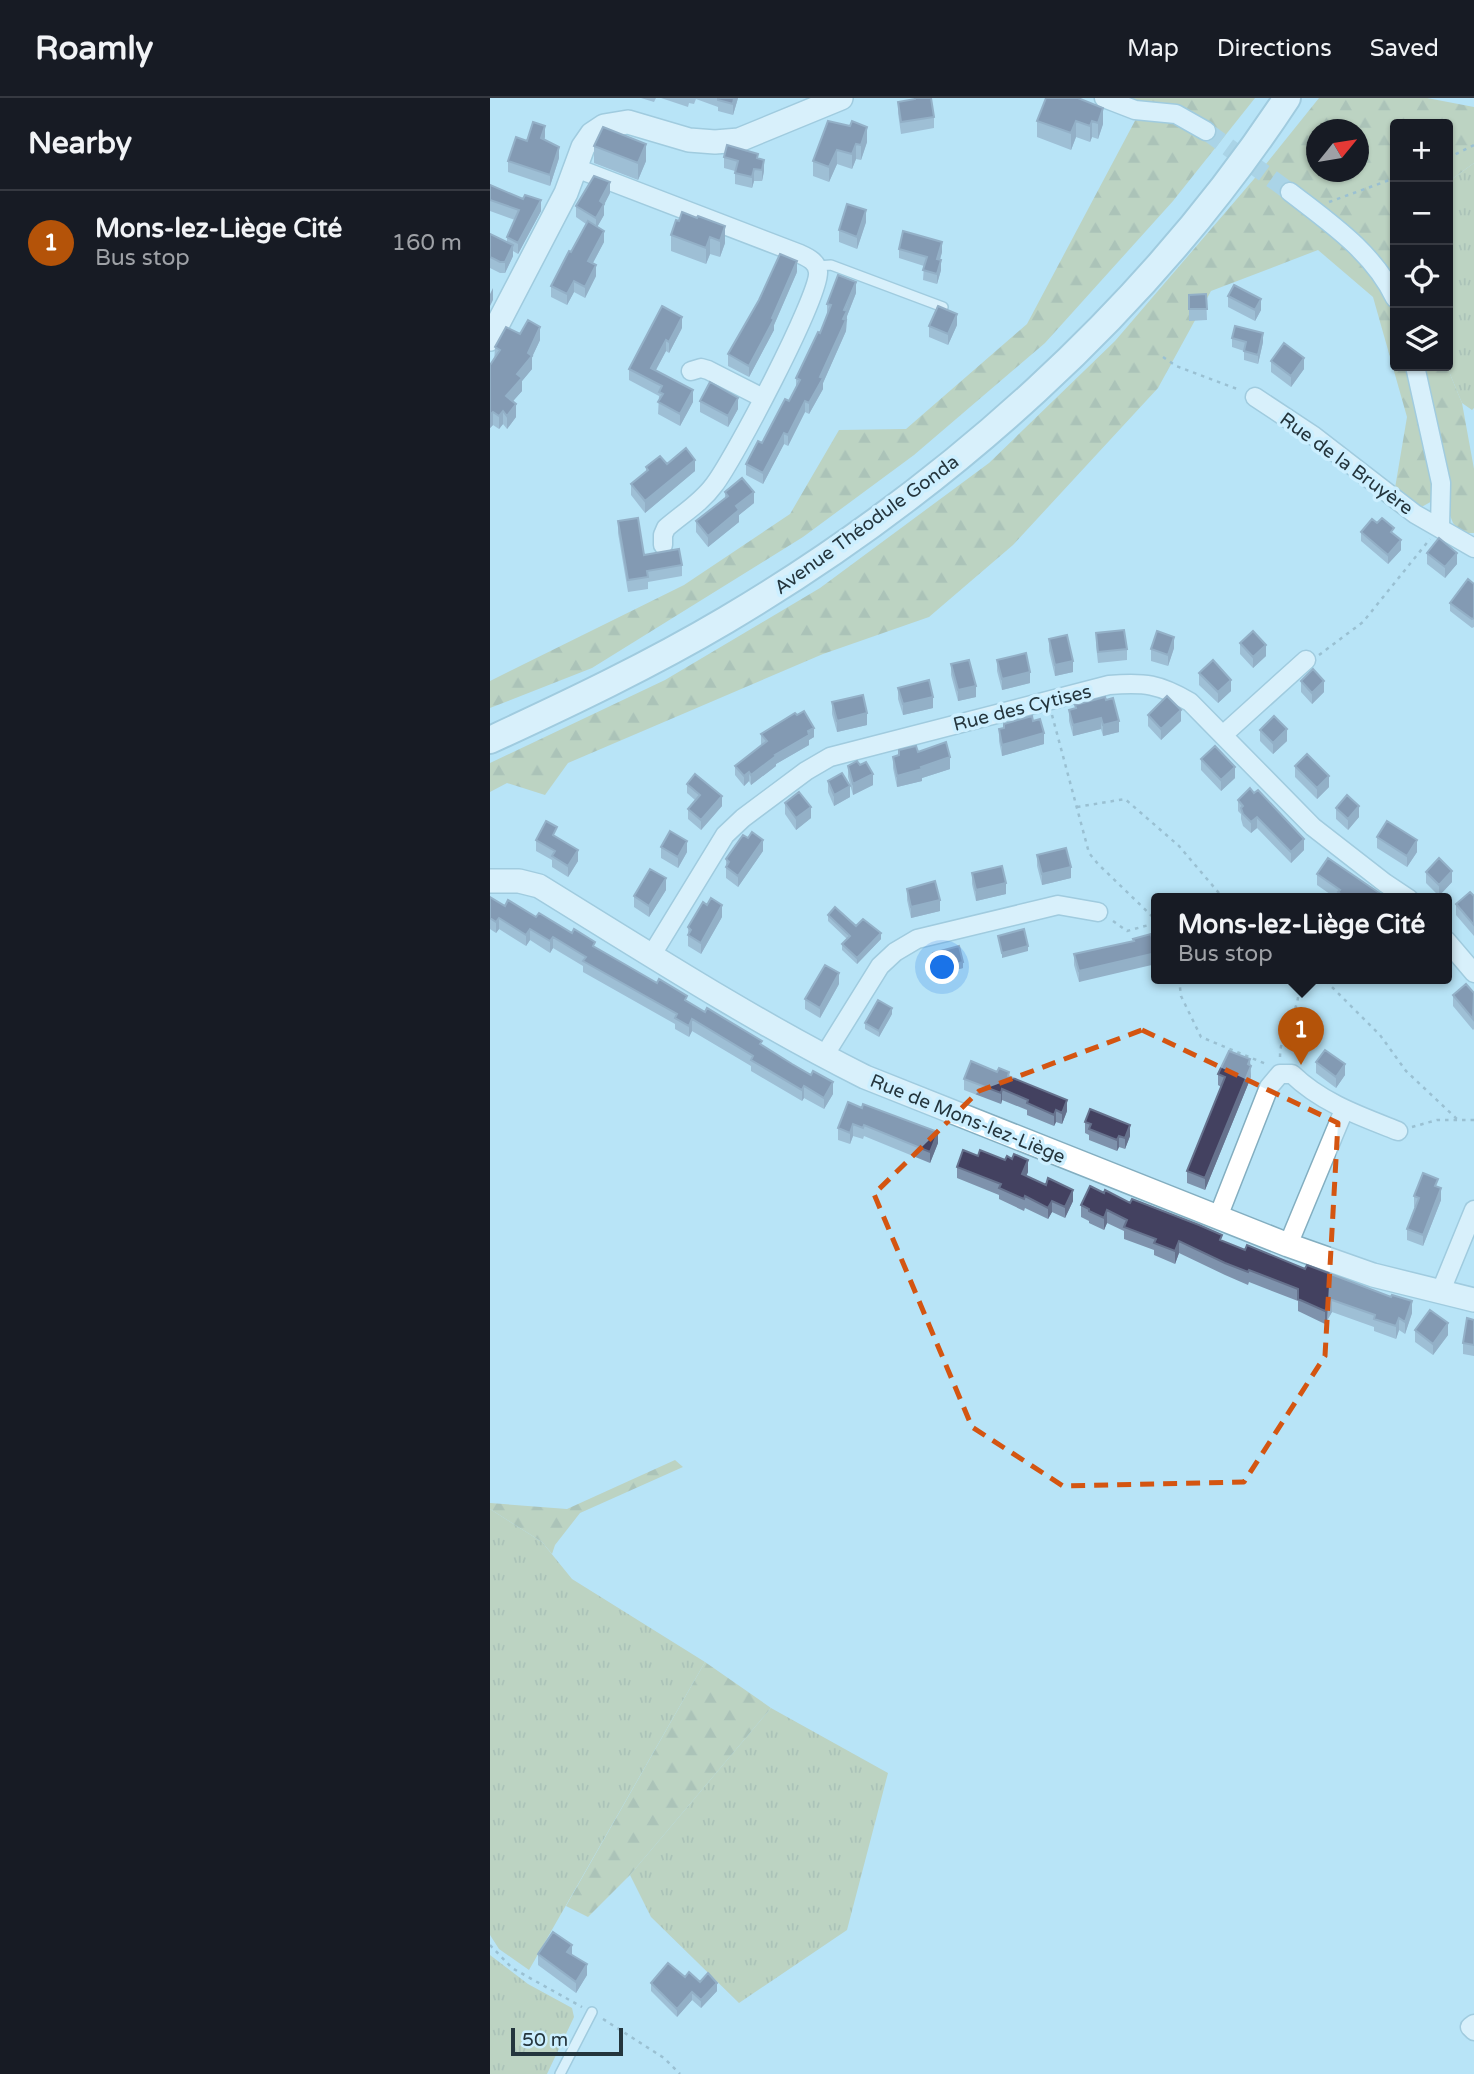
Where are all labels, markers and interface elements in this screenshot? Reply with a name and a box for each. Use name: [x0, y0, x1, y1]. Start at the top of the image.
text: Roamly: [35, 29, 153, 68]
text: Map: [1127, 34, 1179, 63]
text: Directions: [1217, 34, 1332, 63]
text: Saved: [1370, 34, 1439, 63]
north arrow: [1306, 119, 1369, 182]
map controls: [1390, 119, 1453, 371]
button: +: [1390, 119, 1453, 182]
text: Nearby: [28, 125, 132, 162]
button: −: [1390, 182, 1453, 245]
text: Mons-lez-Liège Cité: [95, 213, 342, 244]
text: 1: [44, 229, 58, 257]
text: 160 m: [392, 229, 462, 257]
text: Bus stop: [95, 244, 190, 272]
button: locate: [1390, 245, 1453, 308]
button: layers: [1390, 308, 1453, 371]
street label: Rue de la Bruyère: [1276, 408, 1417, 520]
street label: Avenue Théodule Gonda: [770, 451, 963, 599]
street label: Rue des Cytises: [951, 680, 1094, 736]
popup: [1151, 893, 1452, 984]
text: Mons-lez-Liège Cité: [1178, 909, 1425, 940]
text: Bus stop: [1178, 940, 1273, 968]
your location: [925, 950, 959, 984]
pin: 1: [1278, 1007, 1324, 1065]
street label: Rue de Mons-lez-Liège: [867, 1070, 1068, 1168]
scale bar: [511, 2025, 623, 2057]
text: 50 m: [522, 2029, 568, 2051]

